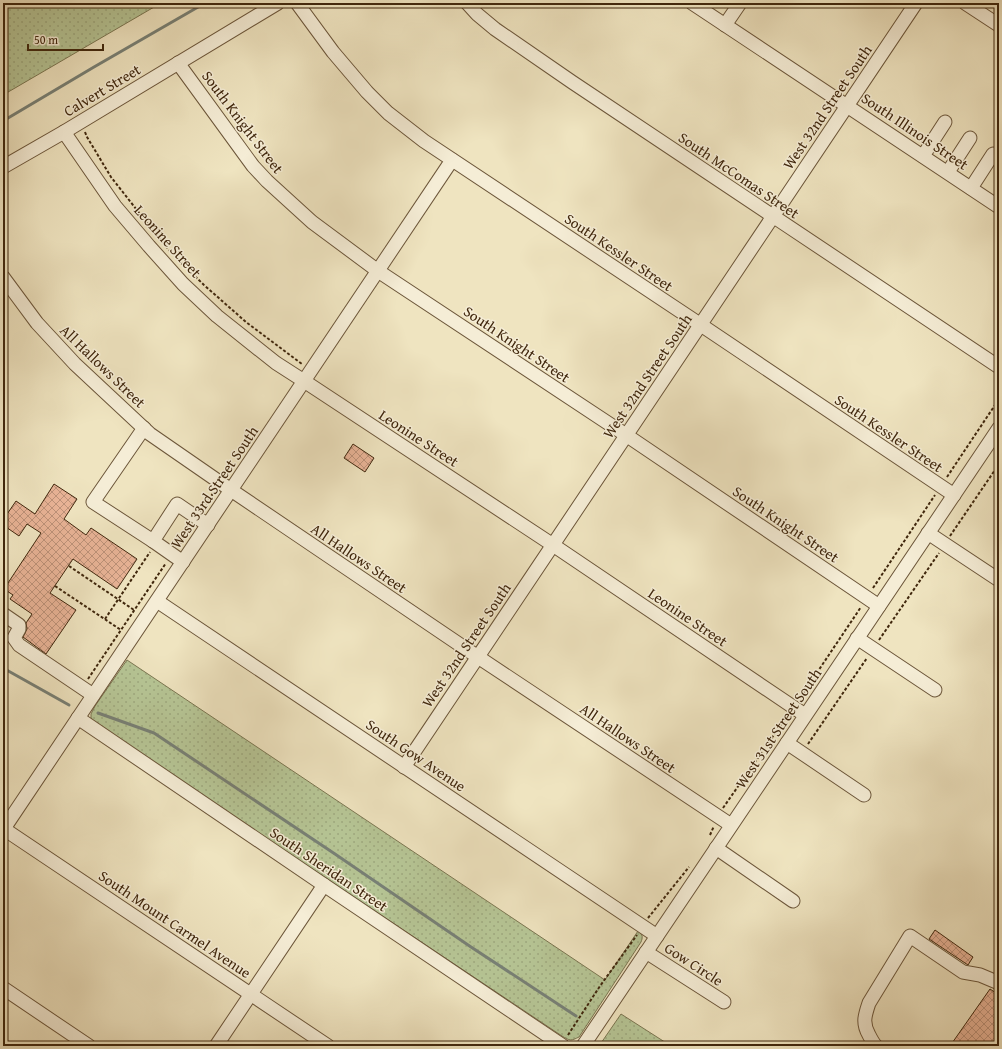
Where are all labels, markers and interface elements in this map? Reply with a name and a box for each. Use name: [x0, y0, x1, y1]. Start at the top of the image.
scale bar: [28, 26, 103, 52]
text: 50 m: [34, 31, 58, 48]
street label: West 32nd Street South: [777, 40, 877, 173]
street label: Calvert Street: [60, 58, 145, 121]
street label: South Knight Street: [197, 66, 289, 178]
street label: South Illinois Street: [857, 87, 973, 175]
street label: South McComas Street: [675, 127, 804, 224]
street label: Leonine Street: [130, 200, 207, 282]
street label: South Kessler Street: [561, 208, 678, 297]
street label: South Knight Street: [460, 301, 575, 388]
street label: West 32nd Street South: [597, 309, 697, 442]
street label: All Hallows Street: [56, 320, 151, 413]
street label: South Kessler Street: [831, 389, 948, 478]
street label: Leonine Street: [375, 404, 464, 472]
street label: West 33rd Street South: [165, 421, 263, 552]
street label: South Knight Street: [729, 481, 844, 568]
street label: All Hallows Street: [307, 518, 412, 598]
street label: West 32nd Street South: [416, 578, 516, 711]
street label: Leonine Street: [644, 583, 732, 652]
street label: West 31st Street South: [730, 663, 826, 792]
street label: All Hallows Street: [576, 698, 681, 778]
street label: South Gow Avenue: [362, 714, 470, 796]
street label: South Sheridan Street: [266, 822, 393, 917]
street label: South Mount Carmel Avenue: [95, 865, 255, 983]
street label: Gow Circle: [661, 937, 727, 991]

